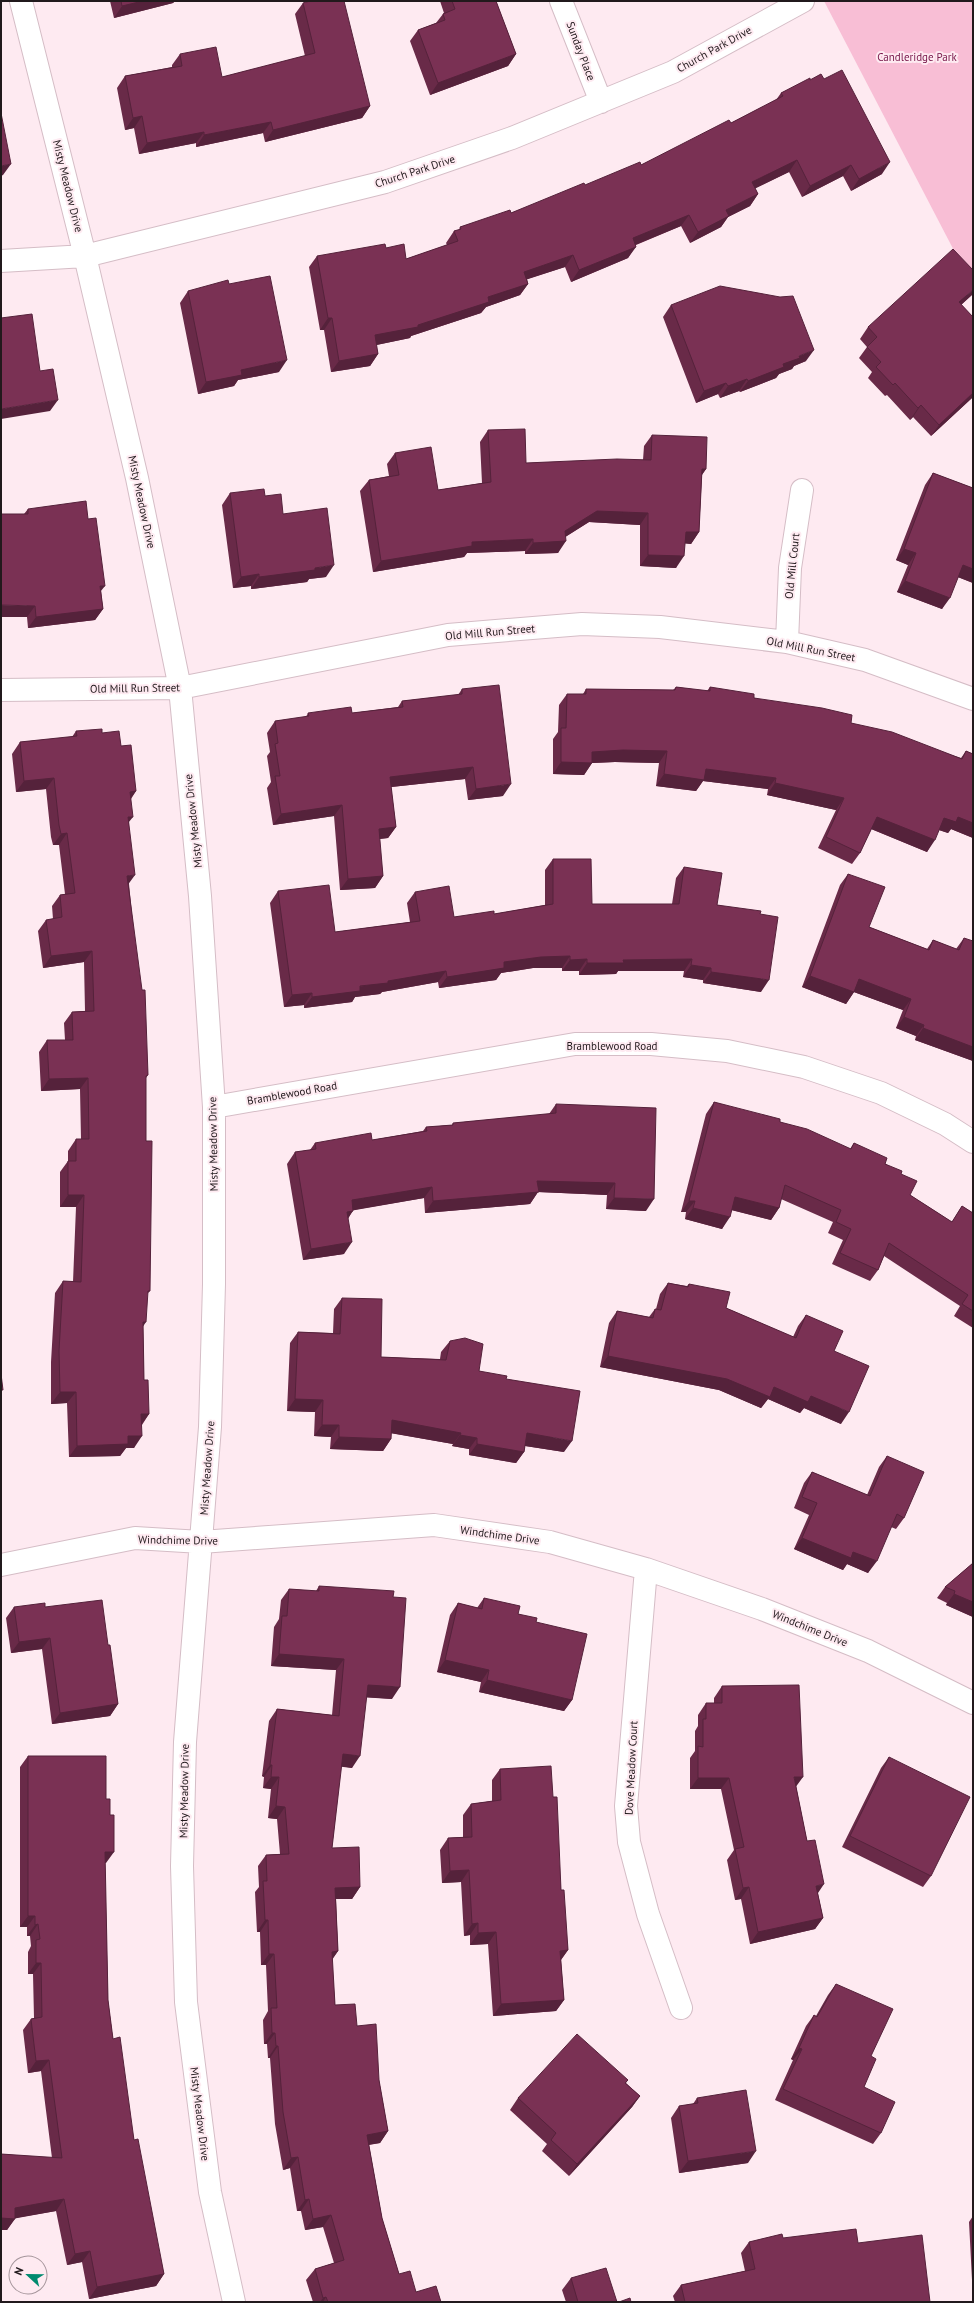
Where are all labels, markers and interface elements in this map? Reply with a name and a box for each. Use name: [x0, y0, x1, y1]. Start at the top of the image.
street label: Sunday Place: [563, 20, 599, 83]
street label: Church Park Drive: [674, 22, 754, 75]
park label: Candleridge Park: [877, 50, 958, 64]
street label: Misty Meadow Drive: [50, 138, 86, 234]
street label: Church Park Drive: [373, 151, 457, 191]
street label: Misty Meadow Drive: [125, 454, 159, 550]
street label: Old Mill Court: [782, 532, 802, 600]
street label: Old Mill Run Street: [445, 621, 536, 643]
street label: Old Mill Run Street: [765, 634, 857, 665]
street label: Old Mill Run Street: [90, 680, 180, 696]
street label: Misty Meadow Drive: [181, 773, 205, 869]
street label: Bramblewood Road: [566, 1039, 658, 1053]
street label: Bramblewood Road: [246, 1078, 338, 1108]
street label: Misty Meadow Drive: [205, 1096, 221, 1191]
street label: Misty Meadow Drive: [197, 1420, 217, 1516]
street label: Windchime Drive: [459, 1522, 541, 1548]
street label: Windchime Drive: [138, 1532, 219, 1548]
street label: Windchime Drive: [770, 1607, 850, 1650]
street label: Dove Meadow Court: [622, 1720, 640, 1815]
street label: Misty Meadow Drive: [176, 1743, 192, 1838]
street label: Misty Meadow Drive: [187, 2066, 213, 2162]
north arrow: [8, 2255, 48, 2295]
text: N: [11, 2265, 27, 2277]

